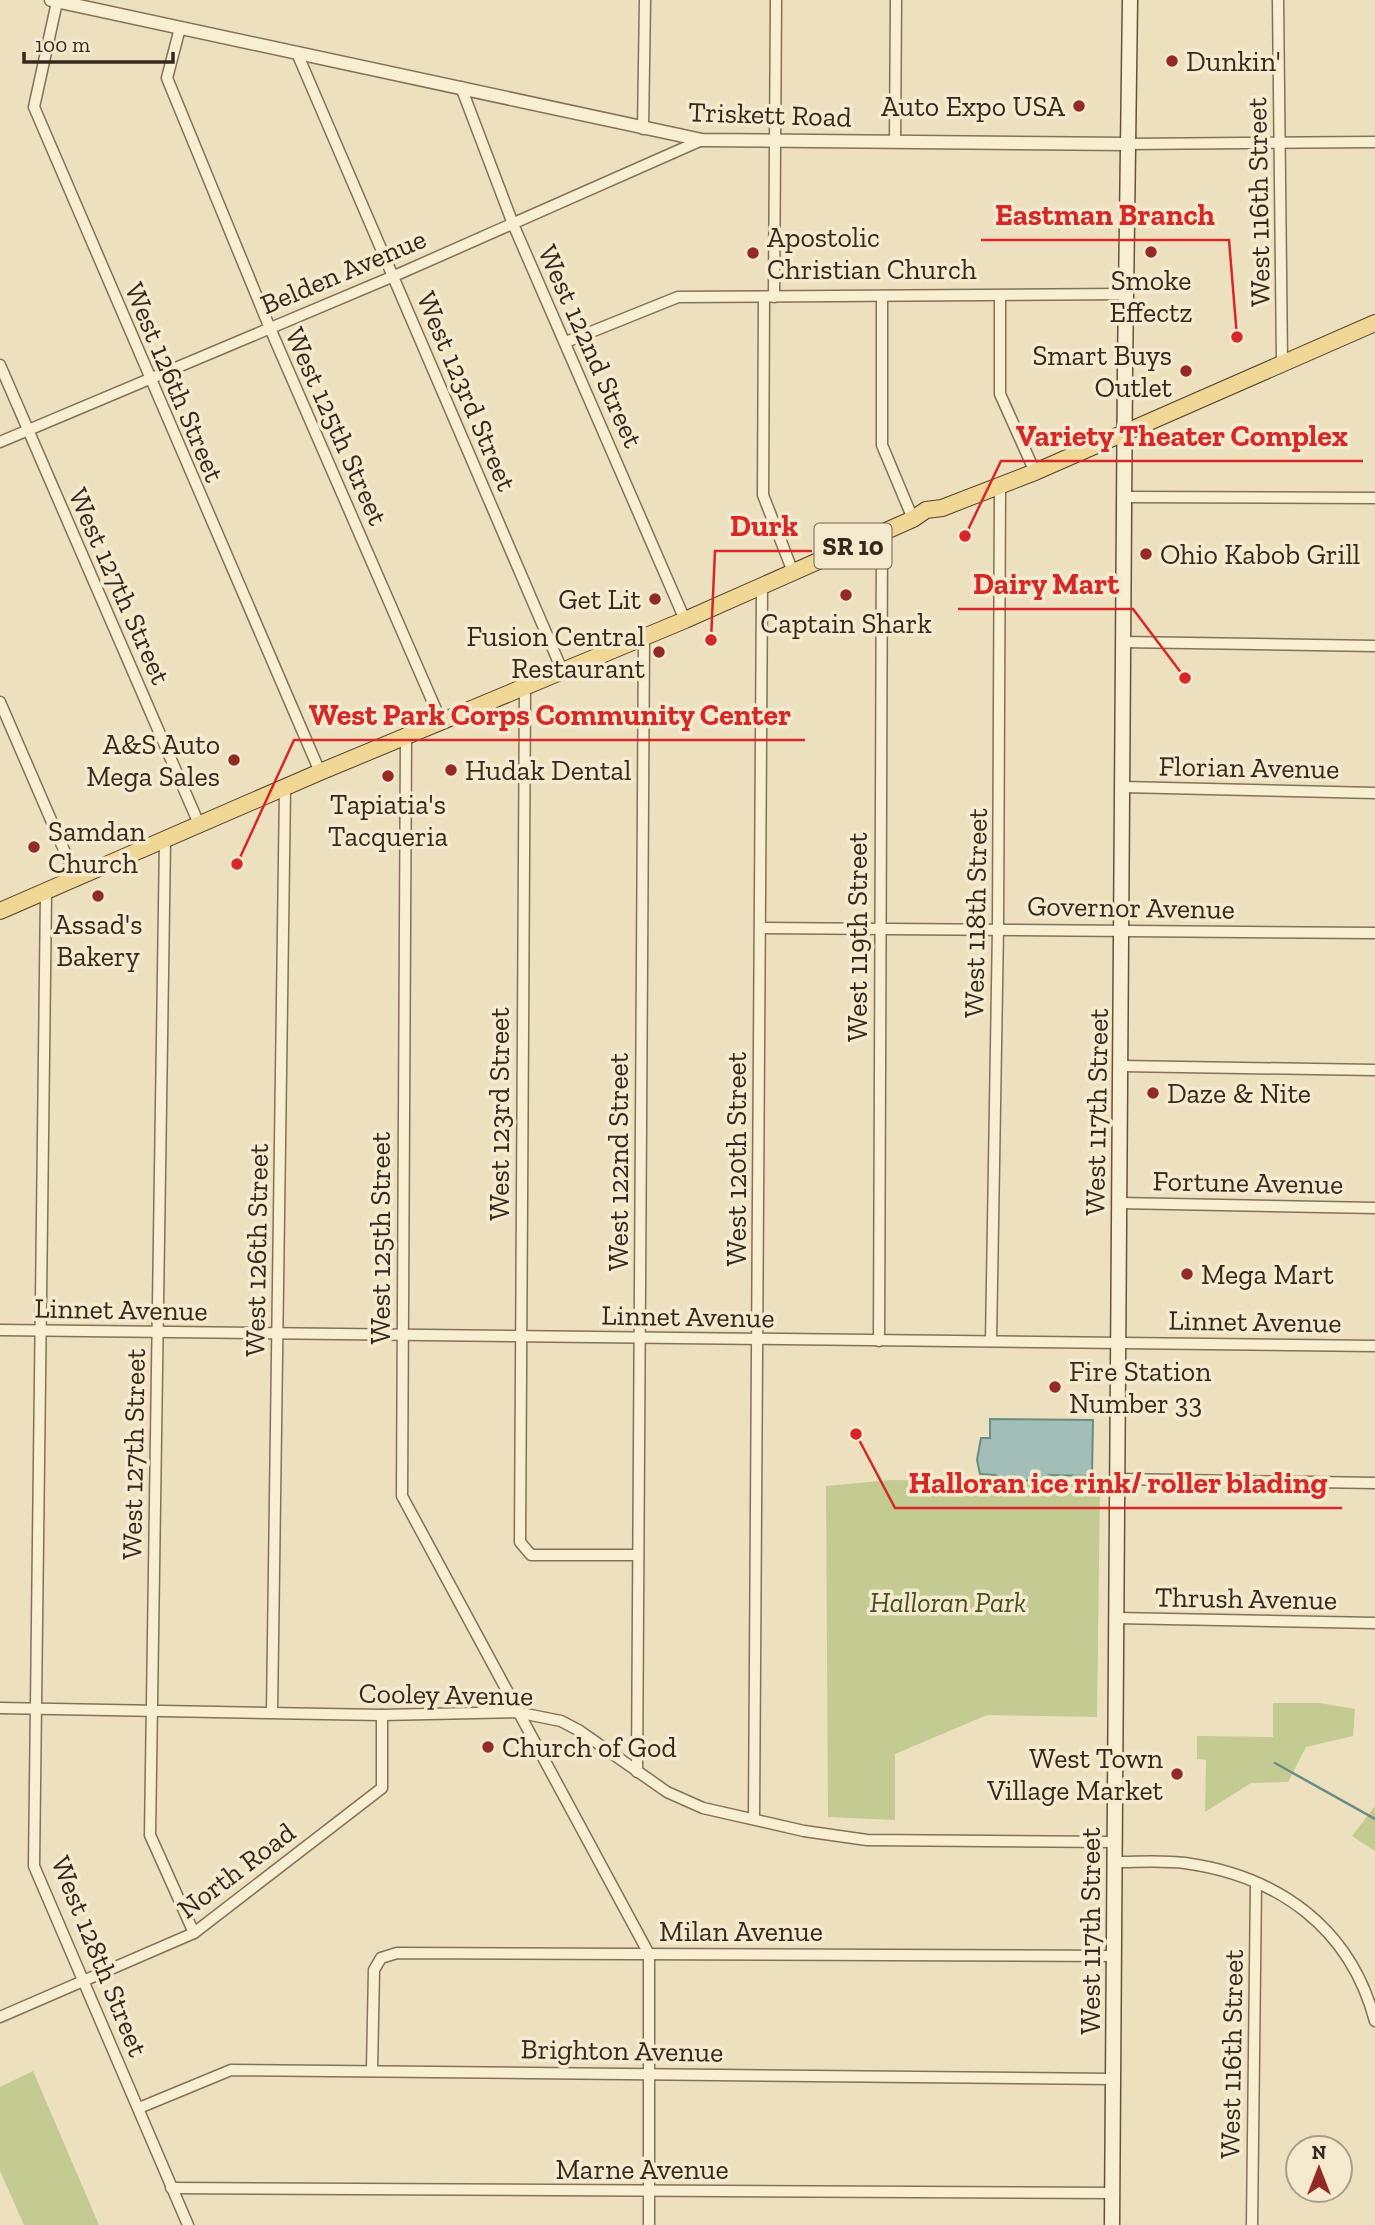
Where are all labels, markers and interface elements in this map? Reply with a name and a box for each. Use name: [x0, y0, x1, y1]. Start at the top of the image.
scale bar: [24, 21, 173, 65]
text: 100 m: [35, 32, 90, 57]
place label: Dunkin': [1186, 45, 1281, 78]
marker: Dunkin': [1164, 53, 1180, 69]
place label: Auto Expo USA: [881, 90, 1066, 123]
street label: Triskett Road: [688, 95, 852, 134]
street label: West 116th Street: [1240, 96, 1277, 307]
marker: Auto Expo USA: [1071, 98, 1087, 114]
callout: Eastman Branch: [981, 189, 1229, 240]
text: Eastman Branch: [995, 197, 1216, 233]
place label: Apostolic Christian Church: [767, 221, 977, 286]
street label: Belden Avenue: [256, 222, 431, 321]
street label: West 122nd Street: [531, 240, 650, 453]
marker: Smoke Effectz: [1143, 244, 1159, 260]
marker: Apostolic Christian Church: [745, 245, 761, 261]
place label: Smoke Effectz: [1110, 264, 1192, 329]
street label: West 126th Street: [118, 278, 232, 487]
street label: West 123rd Street: [410, 287, 524, 496]
street label: West 125th Street: [278, 322, 395, 531]
place label: Smart Buys Outlet: [1032, 339, 1173, 404]
marker: Smart Buys Outlet: [1178, 363, 1194, 379]
callout: Variety Theater Complex: [1001, 410, 1363, 461]
text: Variety Theater Complex: [1016, 418, 1348, 454]
street label: West 127th Street: [61, 483, 178, 690]
callout: Durk: [715, 500, 812, 551]
text: Durk: [730, 508, 798, 544]
road number: SR 10: [814, 524, 892, 568]
place label: Ohio Kabob Grill: [1160, 538, 1360, 571]
marker: Ohio Kabob Grill: [1138, 546, 1154, 562]
callout: Dairy Mart: [958, 558, 1133, 609]
text: Dairy Mart: [973, 566, 1120, 602]
place label: Get Lit: [558, 583, 642, 616]
marker: Captain Shark: [838, 587, 854, 603]
marker: Get Lit: [647, 591, 663, 607]
place label: Captain Shark: [760, 607, 932, 640]
place label: Fusion Central Restaurant: [466, 620, 646, 685]
marker: Fusion Central Restaurant: [651, 644, 667, 660]
callout: West Park Corps Community Center: [294, 689, 805, 740]
text: West Park Corps Community Center: [309, 697, 791, 733]
place label: A&S Auto Mega Sales: [86, 728, 220, 793]
street label: Florian Avenue: [1158, 749, 1340, 786]
marker: A&S Auto Mega Sales: [226, 752, 242, 768]
place label: Hudak Dental: [465, 754, 631, 787]
marker: Hudak Dental: [443, 762, 459, 778]
marker: Tapiatia's Tacqueria: [380, 768, 396, 784]
place label: Tapiatia's Tacqueria: [328, 788, 448, 853]
street label: West 118th Street: [957, 807, 994, 1018]
place label: Samdan Church: [48, 815, 146, 880]
street label: West 119th Street: [841, 832, 874, 1042]
marker: Samdan Church: [26, 839, 42, 855]
marker: Assad's Bakery: [90, 888, 106, 904]
street label: Governor Avenue: [1027, 889, 1235, 926]
place label: Assad's Bakery: [54, 908, 142, 973]
street label: West 123rd Street: [483, 1007, 516, 1221]
street label: West 117th Street: [1078, 1008, 1115, 1216]
street label: West 120th Street: [720, 1051, 753, 1266]
street label: West 122nd Street: [602, 1052, 635, 1271]
place label: Daze & Nite: [1167, 1077, 1311, 1110]
marker: Daze & Nite: [1145, 1085, 1161, 1101]
street label: West 125th Street: [364, 1131, 397, 1344]
street label: West 126th Street: [238, 1143, 275, 1357]
street label: Fortune Avenue: [1152, 1164, 1344, 1201]
place label: Mega Mart: [1201, 1258, 1334, 1291]
marker: Mega Mart: [1179, 1266, 1195, 1282]
street label: Linnet Avenue: [34, 1291, 208, 1328]
street label: Linnet Avenue: [601, 1298, 775, 1335]
street label: Linnet Avenue: [1168, 1303, 1342, 1340]
street label: West 127th Street: [115, 1347, 152, 1560]
place label: Fire Station Number 33: [1069, 1355, 1211, 1420]
marker: Fire Station Number 33: [1047, 1379, 1063, 1395]
callout: Halloran ice rink/ roller blading: [895, 1457, 1342, 1508]
text: Halloran ice rink/ roller blading: [908, 1465, 1328, 1501]
street label: Thrush Avenue: [1155, 1580, 1337, 1617]
park label: Halloran Park: [870, 1586, 1026, 1619]
street label: Cooley Avenue: [358, 1676, 534, 1713]
place label: Church of God: [502, 1731, 677, 1764]
marker: Church of God: [480, 1739, 496, 1755]
place label: West Town Village Market: [986, 1742, 1164, 1807]
marker: West Town Village Market: [1169, 1766, 1185, 1782]
street label: North Road: [171, 1816, 302, 1925]
street label: West 117th Street: [1074, 1827, 1107, 2035]
street label: West 128th Street: [44, 1851, 155, 2062]
street label: Milan Avenue: [659, 1915, 823, 1948]
street label: West 116th Street: [1213, 1948, 1250, 2159]
street label: Brighton Avenue: [520, 2032, 724, 2069]
north arrow: [1284, 2134, 1354, 2204]
text: N: [1312, 2141, 1326, 2164]
street label: Marne Avenue: [555, 2153, 729, 2186]

